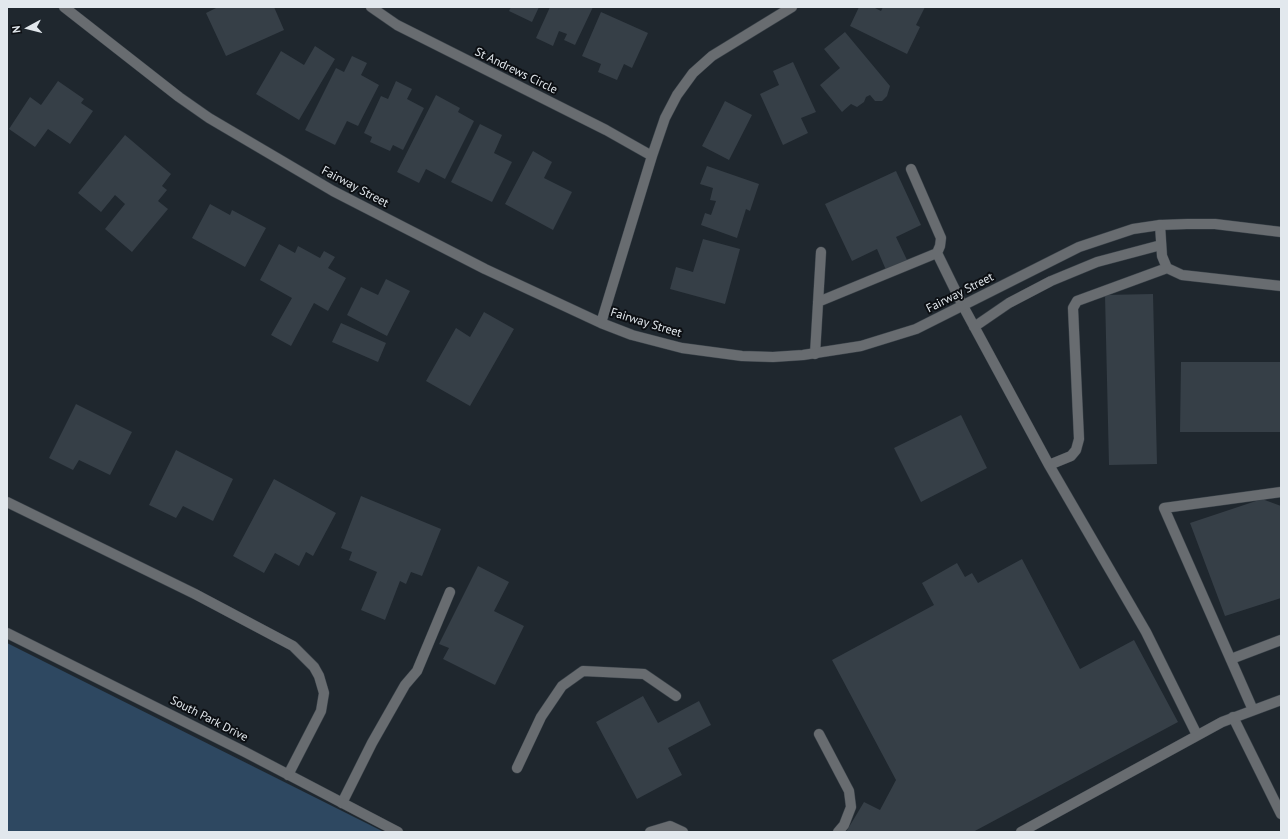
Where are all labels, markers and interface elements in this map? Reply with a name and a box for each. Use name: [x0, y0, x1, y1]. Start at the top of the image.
north arrow: [8, 8, 48, 48]
text: N: [9, 25, 23, 34]
street label: St Andrews Circle: [472, 45, 560, 97]
street label: Fairway Street: [319, 163, 391, 211]
street label: Fairway Street: [924, 270, 996, 316]
street label: Fairway Street: [609, 305, 683, 341]
street label: South Park Drive: [168, 693, 250, 745]

